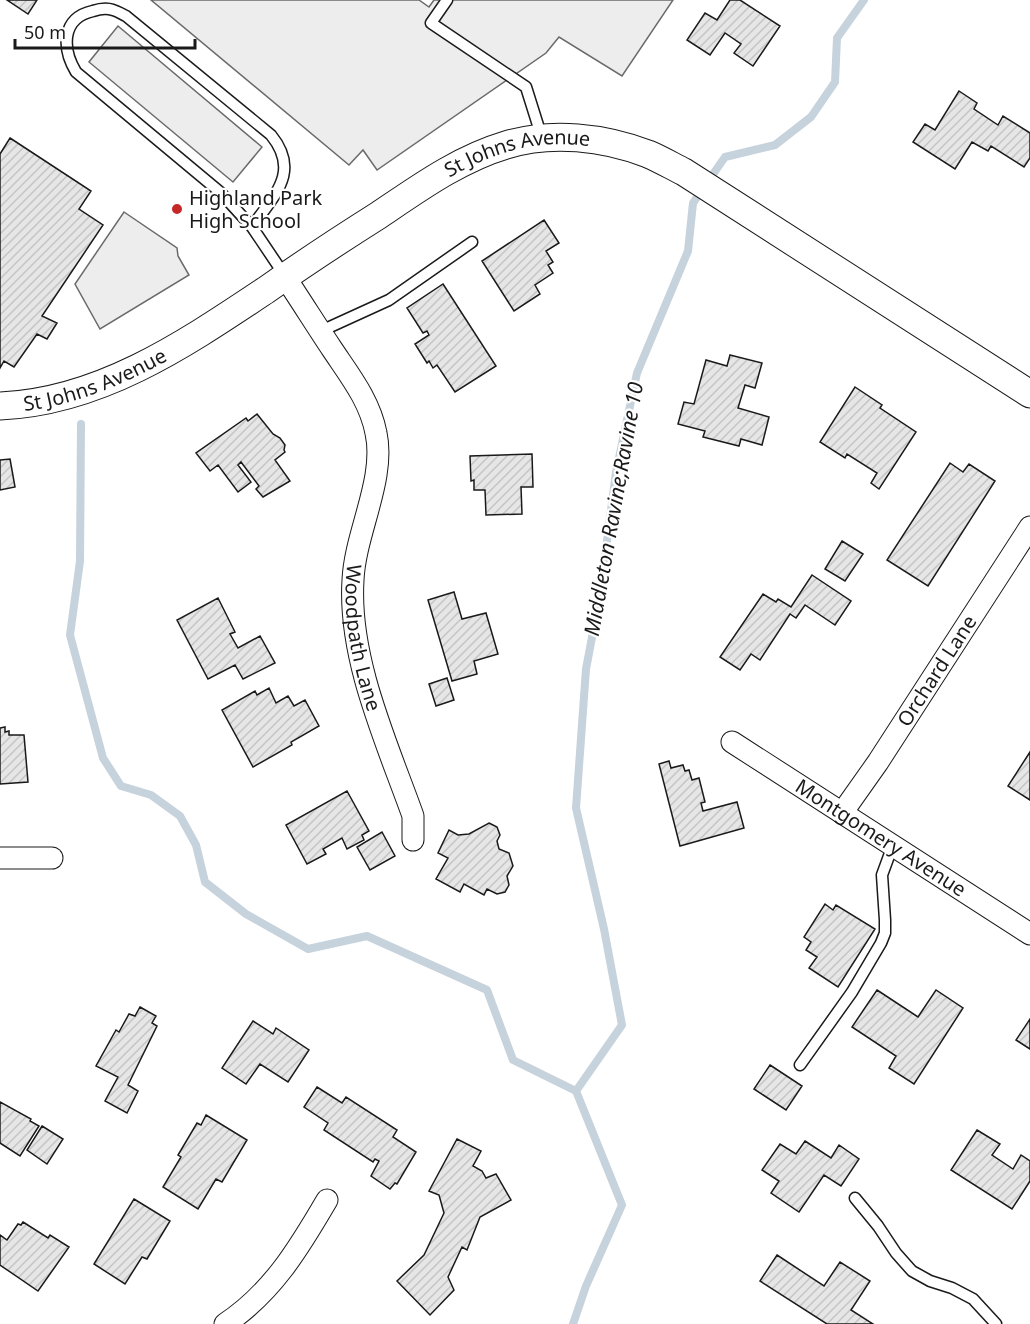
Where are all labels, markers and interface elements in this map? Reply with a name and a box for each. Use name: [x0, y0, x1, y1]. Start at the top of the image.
scale bar: [15, 12, 195, 50]
text: 50 m: [24, 20, 66, 44]
street label: St Johns Avenue: [439, 123, 592, 183]
place label: Highland Park High School: [189, 184, 322, 234]
marker: Highland Park High School: [170, 202, 184, 216]
street label: St Johns Avenue: [22, 342, 171, 417]
water label: Middleton Ravine;Ravine 10: [577, 379, 649, 638]
street label: Woodpath Lane: [339, 563, 388, 714]
street label: Orchard Lane: [891, 610, 983, 731]
street label: Montgomery Avenue: [790, 772, 972, 902]

